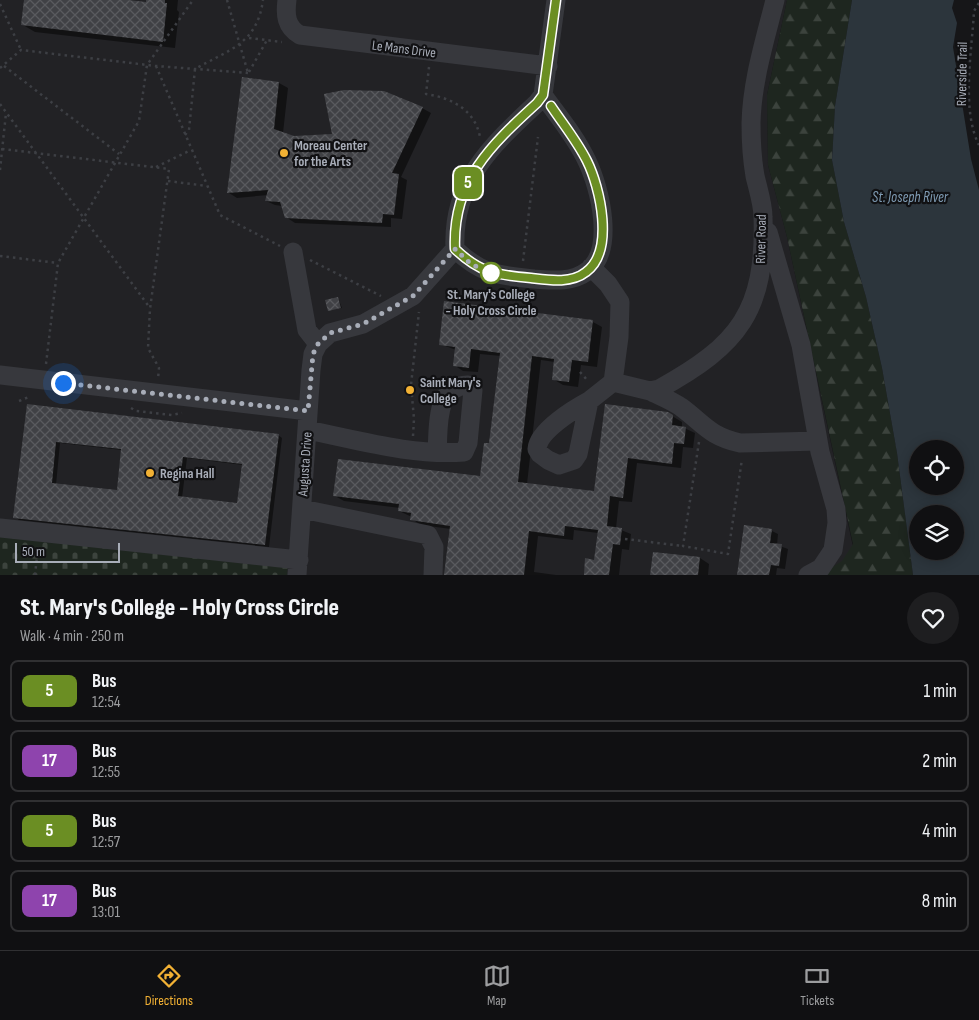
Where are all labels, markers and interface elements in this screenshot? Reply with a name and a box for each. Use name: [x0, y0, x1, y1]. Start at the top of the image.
street label: Le Mans Drive: [371, 37, 437, 61]
street label: Riverside Trail: [953, 42, 971, 106]
place label: Moreau Center for the Arts: [294, 137, 368, 170]
marker: Moreau Center for the Arts: [278, 147, 290, 159]
line badge: 5: [452, 167, 484, 199]
text: 5: [464, 172, 472, 193]
water label: St. Joseph River: [872, 188, 949, 207]
street label: River Road: [752, 214, 770, 264]
marker: St. Mary's College - Holy Cross Circle: [480, 262, 502, 284]
place label: St. Mary's College - Holy Cross Circle: [445, 286, 537, 319]
your location: [51, 371, 76, 396]
place label: Saint Mary's College: [420, 374, 481, 407]
marker: Saint Mary's College: [404, 384, 416, 396]
street label: Augusta Drive: [294, 431, 316, 498]
map controls: [909, 440, 964, 560]
button: locate: [909, 440, 964, 495]
place label: Regina Hall: [160, 465, 215, 482]
marker: Regina Hall: [144, 467, 156, 479]
button: layers: [909, 505, 964, 560]
scale bar: [15, 540, 120, 563]
text: 50 m: [22, 543, 45, 560]
button: heart: [907, 592, 959, 644]
text: St. Mary's College - Holy Cross Circle: [20, 593, 339, 622]
text: Walk · 4 min · 250 m: [20, 627, 124, 646]
text: Bus: [92, 670, 117, 693]
text: 5: [46, 680, 53, 701]
text: 1 min: [923, 680, 957, 703]
text: 12:54: [92, 693, 121, 712]
text: Bus: [92, 740, 117, 763]
text: 17: [42, 750, 57, 771]
text: 2 min: [922, 750, 957, 773]
text: 12:55: [92, 763, 120, 782]
text: Bus: [92, 810, 117, 833]
text: 5: [46, 820, 53, 841]
text: 4 min: [922, 820, 957, 843]
text: 12:57: [92, 833, 120, 852]
text: Bus: [92, 880, 117, 903]
text: 17: [42, 890, 57, 911]
text: 8 min: [922, 890, 957, 913]
text: 13:01: [92, 903, 120, 922]
tab: Directions: [145, 962, 193, 1009]
tab: Map: [483, 962, 511, 1009]
tab: Tickets: [800, 962, 834, 1009]

